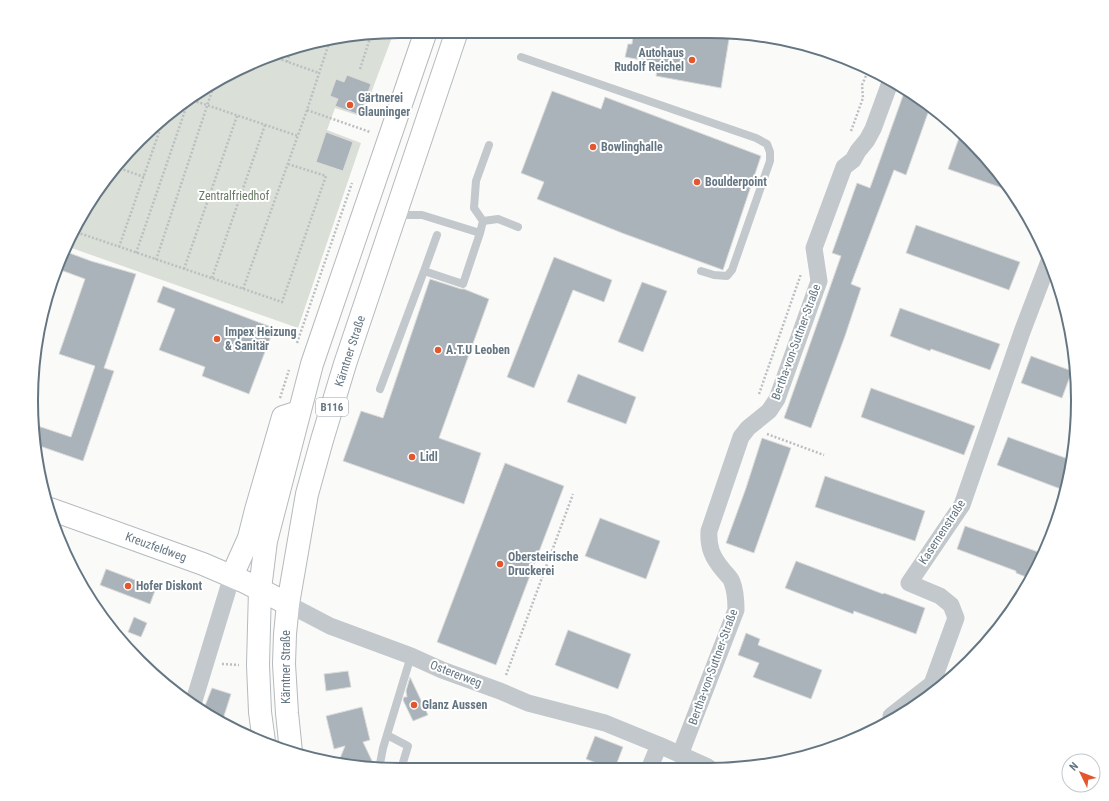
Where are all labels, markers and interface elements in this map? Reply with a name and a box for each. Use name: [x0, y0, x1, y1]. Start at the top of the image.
place label: Autohaus Rudolf Reichel: [614, 46, 685, 74]
marker: Autohaus Rudolf Reichel: [687, 55, 697, 65]
place label: Gärtnerei Glauninger: [358, 91, 410, 119]
marker: Gärtnerei Glauninger: [345, 100, 355, 110]
place label: Bowlinghalle: [601, 140, 663, 154]
marker: Bowlinghalle: [588, 142, 598, 152]
place label: Boulderpoint: [705, 175, 767, 189]
marker: Boulderpoint: [692, 177, 702, 187]
park label: Zentralfriedhof: [199, 189, 269, 203]
street label: Bertha-von-Suttner-Straße: [769, 282, 824, 402]
street label: Kärntner Straße: [332, 313, 368, 388]
place label: Impex Heizung & Sanitär: [225, 325, 296, 353]
marker: Impex Heizung & Sanitär: [212, 334, 222, 344]
place label: A.T.U Leoben: [446, 343, 510, 357]
marker: A.T.U Leoben: [433, 345, 443, 355]
road number: B116: [316, 398, 348, 416]
place label: Lidl: [420, 450, 438, 464]
marker: Lidl: [407, 452, 417, 462]
street label: Kasernenstraße: [916, 497, 968, 567]
street label: Kreuzfeldweg: [123, 529, 189, 565]
place label: Obersteirische Druckerei: [508, 550, 579, 578]
marker: Obersteirische Druckerei: [495, 559, 505, 569]
place label: Hofer Diskont: [136, 579, 202, 593]
marker: Hofer Diskont: [123, 581, 133, 591]
street label: Bertha-von-Suttner-Straße: [686, 607, 741, 727]
street label: Kärntner Straße: [279, 630, 293, 704]
street label: Ostererweg: [428, 658, 484, 690]
place label: Glanz Aussen: [422, 698, 487, 712]
marker: Glanz Aussen: [409, 700, 419, 710]
north arrow: [1061, 753, 1101, 793]
text: N: [1067, 759, 1081, 773]

